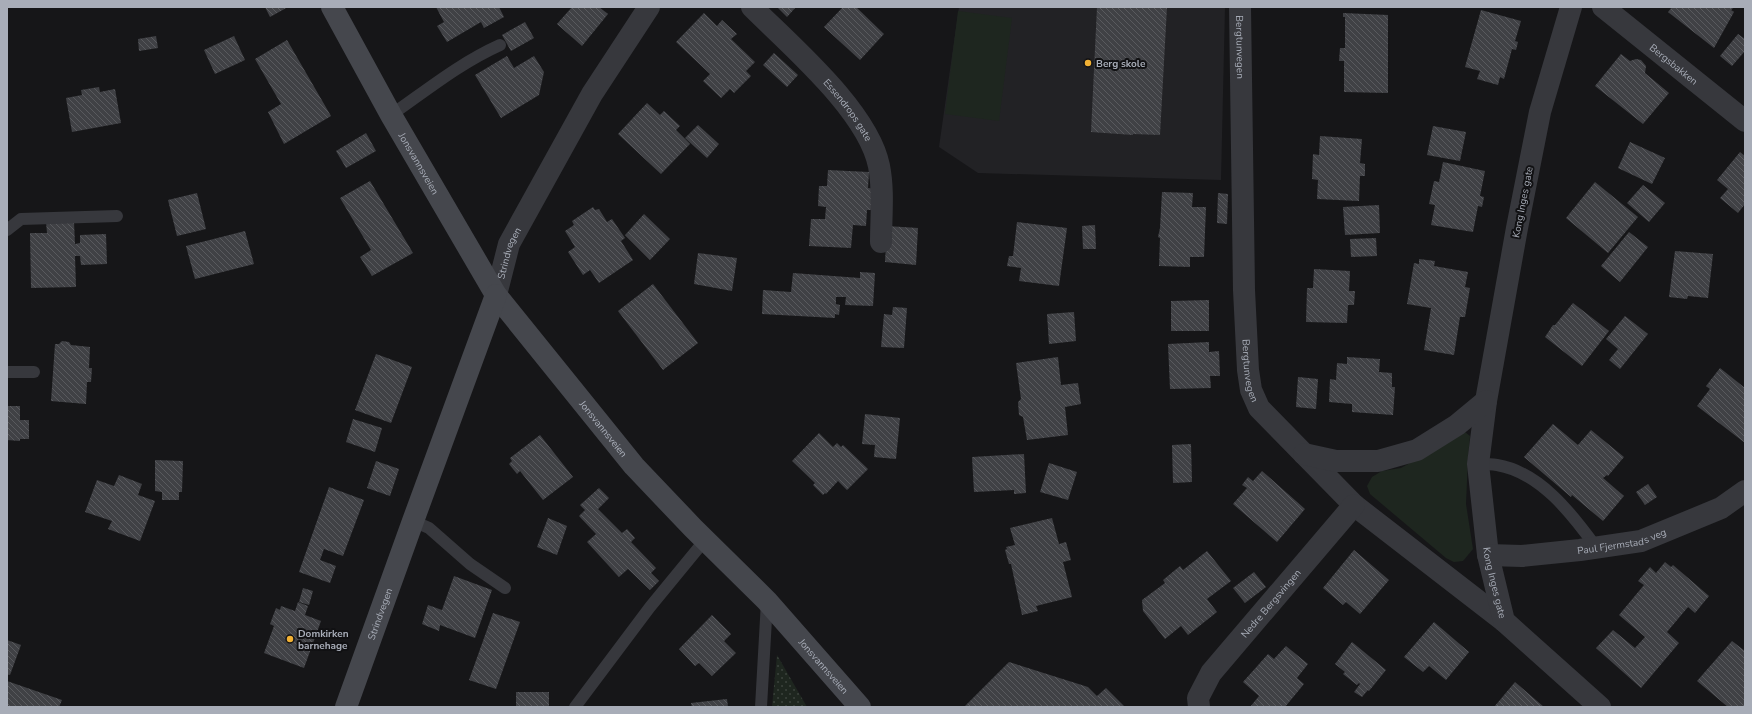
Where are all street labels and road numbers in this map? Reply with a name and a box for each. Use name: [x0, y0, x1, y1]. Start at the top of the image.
street label: Bergtunvegen: [1232, 15, 1247, 79]
street label: Bergsbakken: [1646, 41, 1700, 88]
street label: Essendrops gate: [820, 76, 875, 144]
street label: Jonsvannsveien: [394, 129, 442, 197]
street label: Kong Inges gate: [1509, 165, 1537, 239]
street label: Strindvegen: [494, 225, 525, 281]
street label: Bergtunvegen: [1238, 339, 1262, 405]
street label: Jonsvannsveien: [575, 397, 630, 461]
street label: Paul Fjermstads veg: [1576, 525, 1669, 558]
street label: Kong Inges gate: [1479, 547, 1509, 620]
street label: Nedre Bergsvingen: [1238, 566, 1305, 641]
street label: Strindvegen: [365, 586, 396, 642]
street label: Jonsvannsveien: [794, 635, 851, 697]

